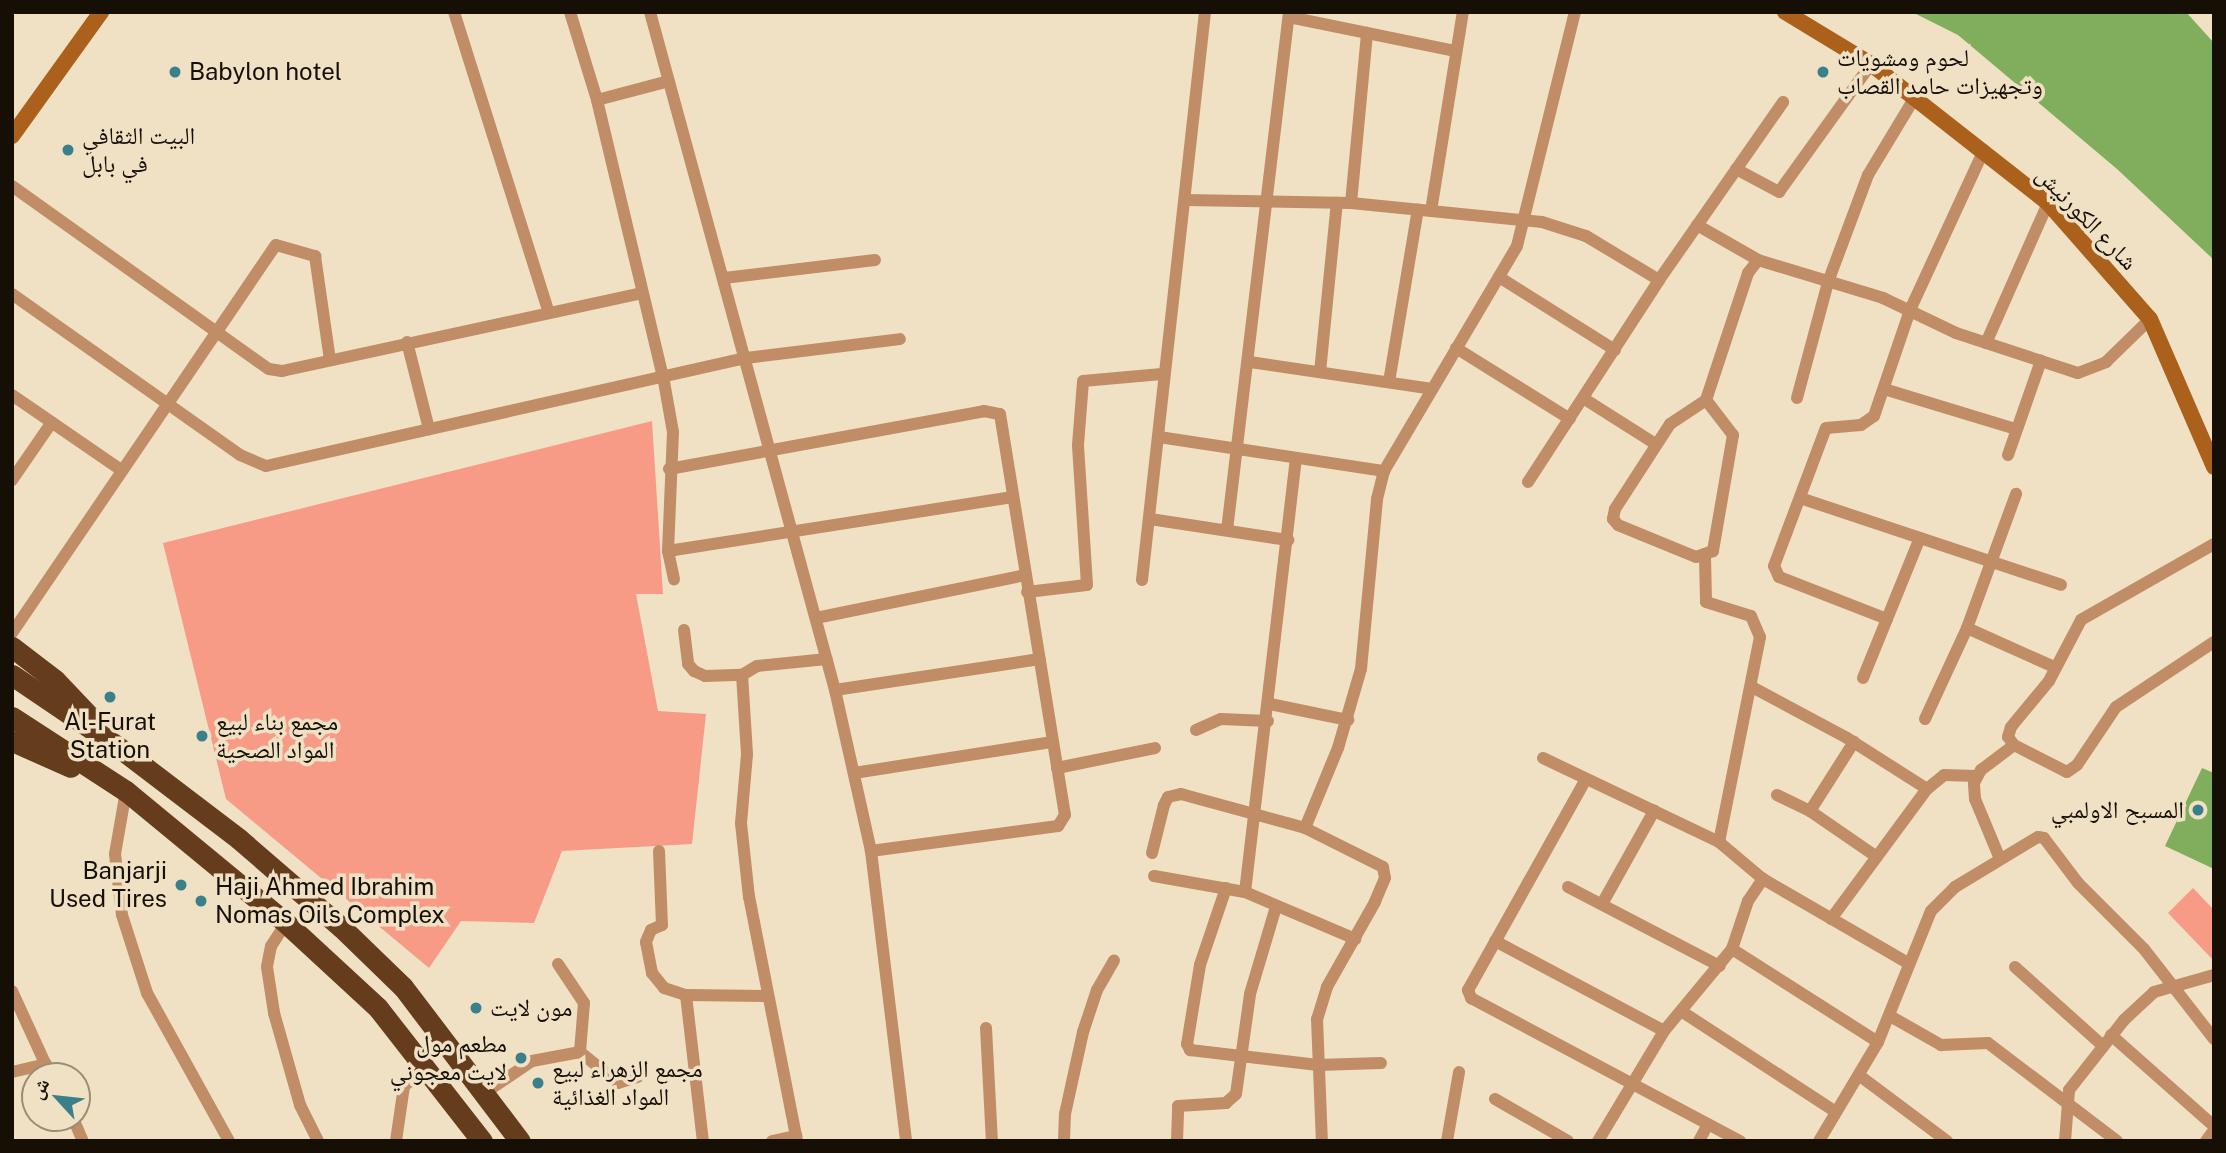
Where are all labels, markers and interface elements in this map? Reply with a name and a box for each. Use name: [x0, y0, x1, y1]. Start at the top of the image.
place label: لحوم ومشويات وتجهيزات حامد القصاب: [1837, 44, 2043, 100]
place label: Babylon hotel: [189, 58, 342, 86]
marker: Babylon hotel: [167, 64, 183, 80]
marker: لحوم ومشويات وتجهيزات حامد القصاب: [1815, 64, 1831, 80]
place label: البيت الثقافي في بابل: [82, 122, 195, 178]
marker: البيت الثقافي في بابل: [60, 142, 76, 158]
street label: شارع الكورنيش: [2030, 160, 2144, 276]
marker: Al-Furat Station: [102, 689, 118, 705]
place label: Al-Furat Station: [64, 708, 156, 764]
place label: مجمع بناء لبيع المواد الصحية: [216, 708, 338, 764]
marker: مجمع بناء لبيع المواد الصحية: [194, 728, 210, 744]
place label: المسبح الاولمبي: [2051, 796, 2184, 824]
marker: المسبح الاولمبي: [2190, 802, 2206, 818]
place label: Banjarji Used Tires: [49, 857, 167, 913]
place label: Haji Ahmed Ibrahim Nomas Oils Complex: [215, 873, 445, 929]
marker: Banjarji Used Tires: [173, 877, 189, 893]
marker: Haji Ahmed Ibrahim Nomas Oils Complex: [193, 893, 209, 909]
place label: مون لايت: [490, 994, 572, 1022]
marker: مون لايت: [468, 1000, 484, 1016]
place label: مطعم مول لايت معجوني: [390, 1030, 507, 1086]
marker: مطعم مول لايت معجوني: [513, 1050, 529, 1066]
place label: مجمع الزهراء لبيع المواد الغذائية: [552, 1055, 703, 1111]
north arrow: [21, 1062, 91, 1132]
text: ش: [25, 1074, 53, 1102]
marker: مجمع الزهراء لبيع المواد الغذائية: [530, 1075, 546, 1091]

